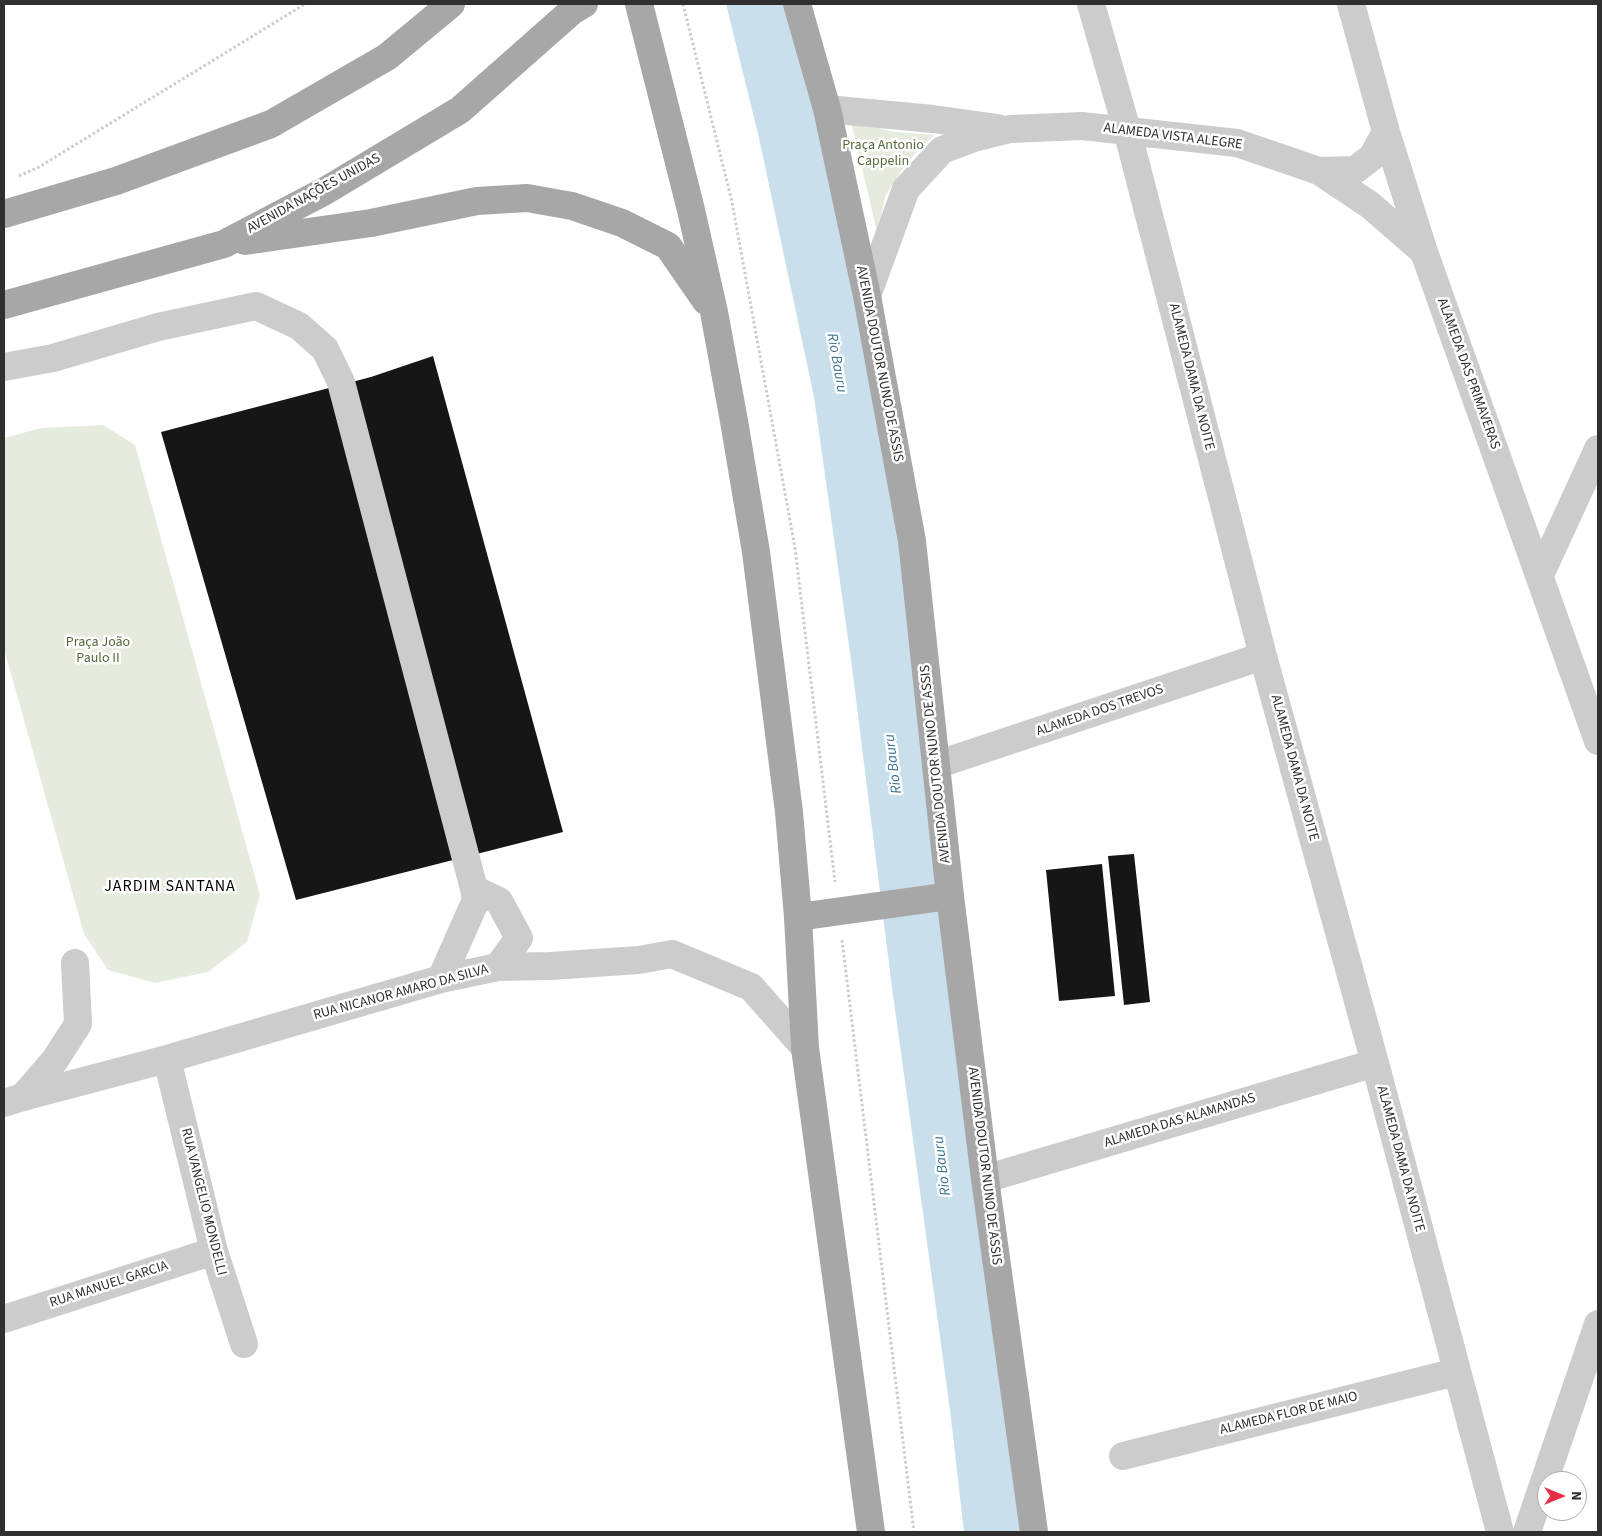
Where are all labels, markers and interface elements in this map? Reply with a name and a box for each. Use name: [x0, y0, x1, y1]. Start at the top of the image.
street label: ALAMEDA VISTA ALEGRE: [1103, 120, 1243, 154]
park label: Praça Antonio Cappelin: [842, 138, 924, 170]
street label: AVENIDA NAÇÕES UNIDAS: [244, 150, 384, 238]
street label: AVENIDA DOUTOR NUNO DE ASSIS: [852, 265, 906, 463]
street label: ALAMEDA DAS PRIMAVERAS: [1433, 296, 1503, 452]
street label: ALAMEDA DAMA DA NOITE: [1165, 302, 1217, 452]
water label: Rio Bauru: [822, 332, 850, 394]
park label: Praça João Paulo II: [66, 635, 130, 668]
street label: AVENIDA DOUTOR NUNO DE ASSIS: [917, 664, 955, 864]
street label: ALAMEDA DOS TREVOS: [1034, 681, 1166, 741]
street label: ALAMEDA DAMA DA NOITE: [1266, 693, 1322, 843]
water label: Rio Bauru: [881, 733, 907, 795]
district label: JARDIM SANTANA: [102, 877, 238, 897]
street label: RUA NICANOR AMARO DA SILVA: [312, 962, 490, 1024]
street label: AVENIDA DOUTOR NUNO DE ASSIS: [964, 1066, 1004, 1266]
street label: ALAMEDA DAMA DA NOITE: [1372, 1084, 1428, 1234]
street label: ALAMEDA DAS ALAMANDAS: [1102, 1090, 1258, 1152]
street label: RUA VANGELIO MONDELLI: [177, 1127, 229, 1277]
water label: Rio Bauru: [930, 1135, 956, 1197]
street label: RUA MANUEL GARCIA: [48, 1258, 170, 1312]
street label: ALAMEDA FLOR DE MAIO: [1218, 1389, 1360, 1439]
north arrow: [1537, 1471, 1587, 1521]
text: N: [1566, 1491, 1586, 1501]

